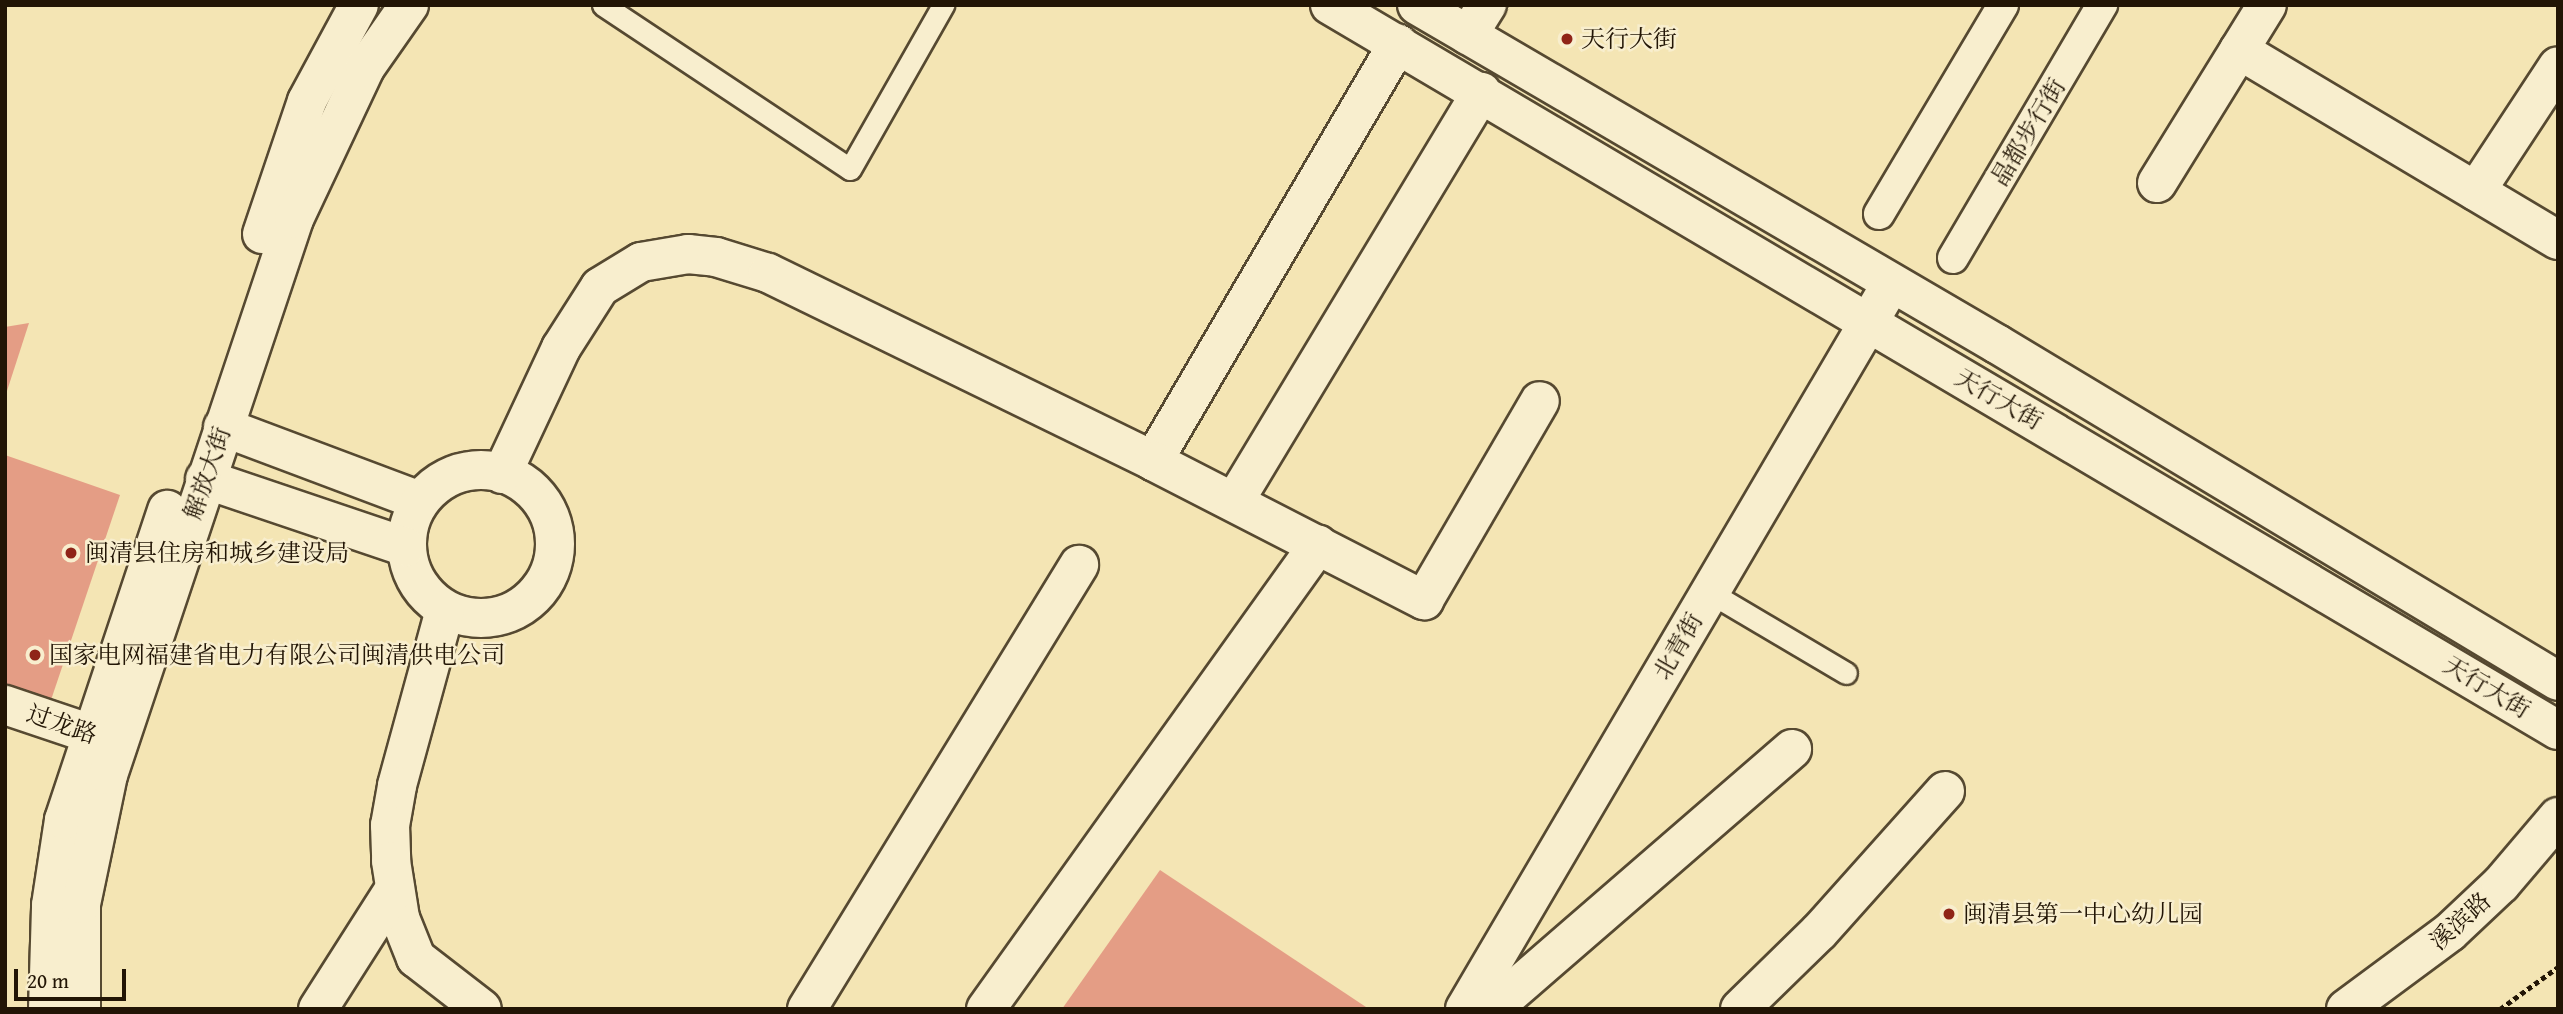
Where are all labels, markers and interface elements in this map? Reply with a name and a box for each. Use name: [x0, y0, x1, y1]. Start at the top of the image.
place label: 天行大街: [1581, 25, 1677, 53]
marker: 天行大街: [1559, 31, 1575, 47]
street label: 晶都步行街: [1985, 73, 2071, 191]
street label: 天行大街: [1950, 363, 2048, 435]
street label: 解放大街: [178, 423, 236, 523]
place label: 闽清县住房和城乡建设局: [85, 539, 349, 567]
marker: 闽清县住房和城乡建设局: [63, 545, 79, 561]
street label: 北青街: [1648, 608, 1708, 684]
place label: 国家电网福建省电力有限公司闽清供电公司: [49, 641, 505, 669]
marker: 国家电网福建省电力有限公司闽清供电公司: [27, 647, 43, 663]
street label: 天行大街: [2438, 650, 2536, 724]
street label: 过龙路: [23, 699, 101, 749]
street label: 溪滨路: [2424, 886, 2496, 956]
place label: 闽清县第一中心幼儿园: [1963, 900, 2203, 928]
marker: 闽清县第一中心幼儿园: [1941, 906, 1957, 922]
scale bar: [18, 954, 130, 998]
text: 20 m: [27, 965, 69, 996]

